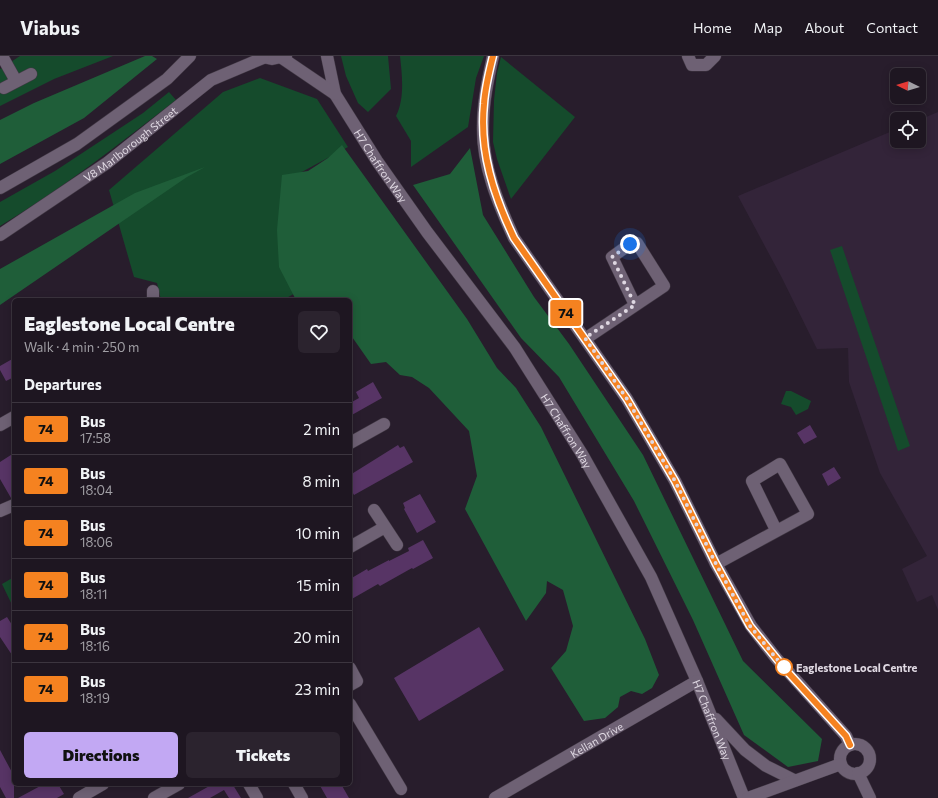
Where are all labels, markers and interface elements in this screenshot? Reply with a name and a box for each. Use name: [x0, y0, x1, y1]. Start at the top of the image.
text: Viabus: [20, 16, 80, 39]
text: Home: [693, 19, 732, 36]
text: Map: [754, 19, 782, 36]
text: About: [804, 19, 844, 36]
text: Contact: [866, 19, 918, 36]
north arrow: [890, 68, 926, 104]
map controls: [890, 68, 926, 148]
street label: V8 Marlborough Street: [81, 103, 180, 184]
button: locate: [890, 112, 926, 148]
street label: H7 Chaffron Way: [352, 127, 411, 205]
your location: [620, 234, 640, 254]
line badge: 74: [548, 300, 584, 326]
text: 74: [558, 304, 574, 321]
button: heart: [298, 311, 340, 353]
text: Eaglestone Local Centre: [24, 312, 235, 335]
text: Walk · 4 min · 250 m: [24, 339, 139, 355]
text: Departures: [24, 375, 102, 393]
street label: H7 Chaffron Way: [539, 391, 595, 471]
text: Bus: [80, 412, 105, 430]
text: 74: [38, 420, 54, 437]
text: 2 min: [303, 420, 340, 438]
text: 17:58: [80, 430, 111, 446]
text: Bus: [80, 464, 105, 482]
text: 74: [38, 472, 54, 489]
text: 8 min: [302, 472, 340, 490]
text: 18:04: [80, 482, 113, 498]
text: Bus: [80, 516, 105, 534]
text: 74: [38, 524, 54, 541]
text: 10 min: [295, 524, 340, 542]
text: 18:06: [80, 534, 113, 550]
text: Bus: [80, 568, 105, 586]
text: 74: [38, 576, 54, 593]
text: 15 min: [297, 576, 340, 594]
text: 18:11: [80, 586, 108, 602]
text: Bus: [80, 620, 105, 638]
text: 74: [38, 628, 54, 645]
text: 20 min: [294, 628, 340, 646]
text: 18:16: [80, 638, 110, 654]
marker: Eaglestone Local Centre: [775, 658, 793, 676]
place label: Eaglestone Local Centre: [796, 661, 918, 674]
text: Bus: [80, 672, 105, 690]
street label: H7 Chaffron Way: [691, 677, 735, 762]
text: 74: [38, 680, 54, 697]
text: 23 min: [295, 680, 340, 698]
text: 18:19: [80, 690, 110, 706]
street label: Kellan Drive: [567, 719, 625, 760]
button: Directions: [24, 732, 178, 778]
button: Tickets: [186, 732, 340, 778]

